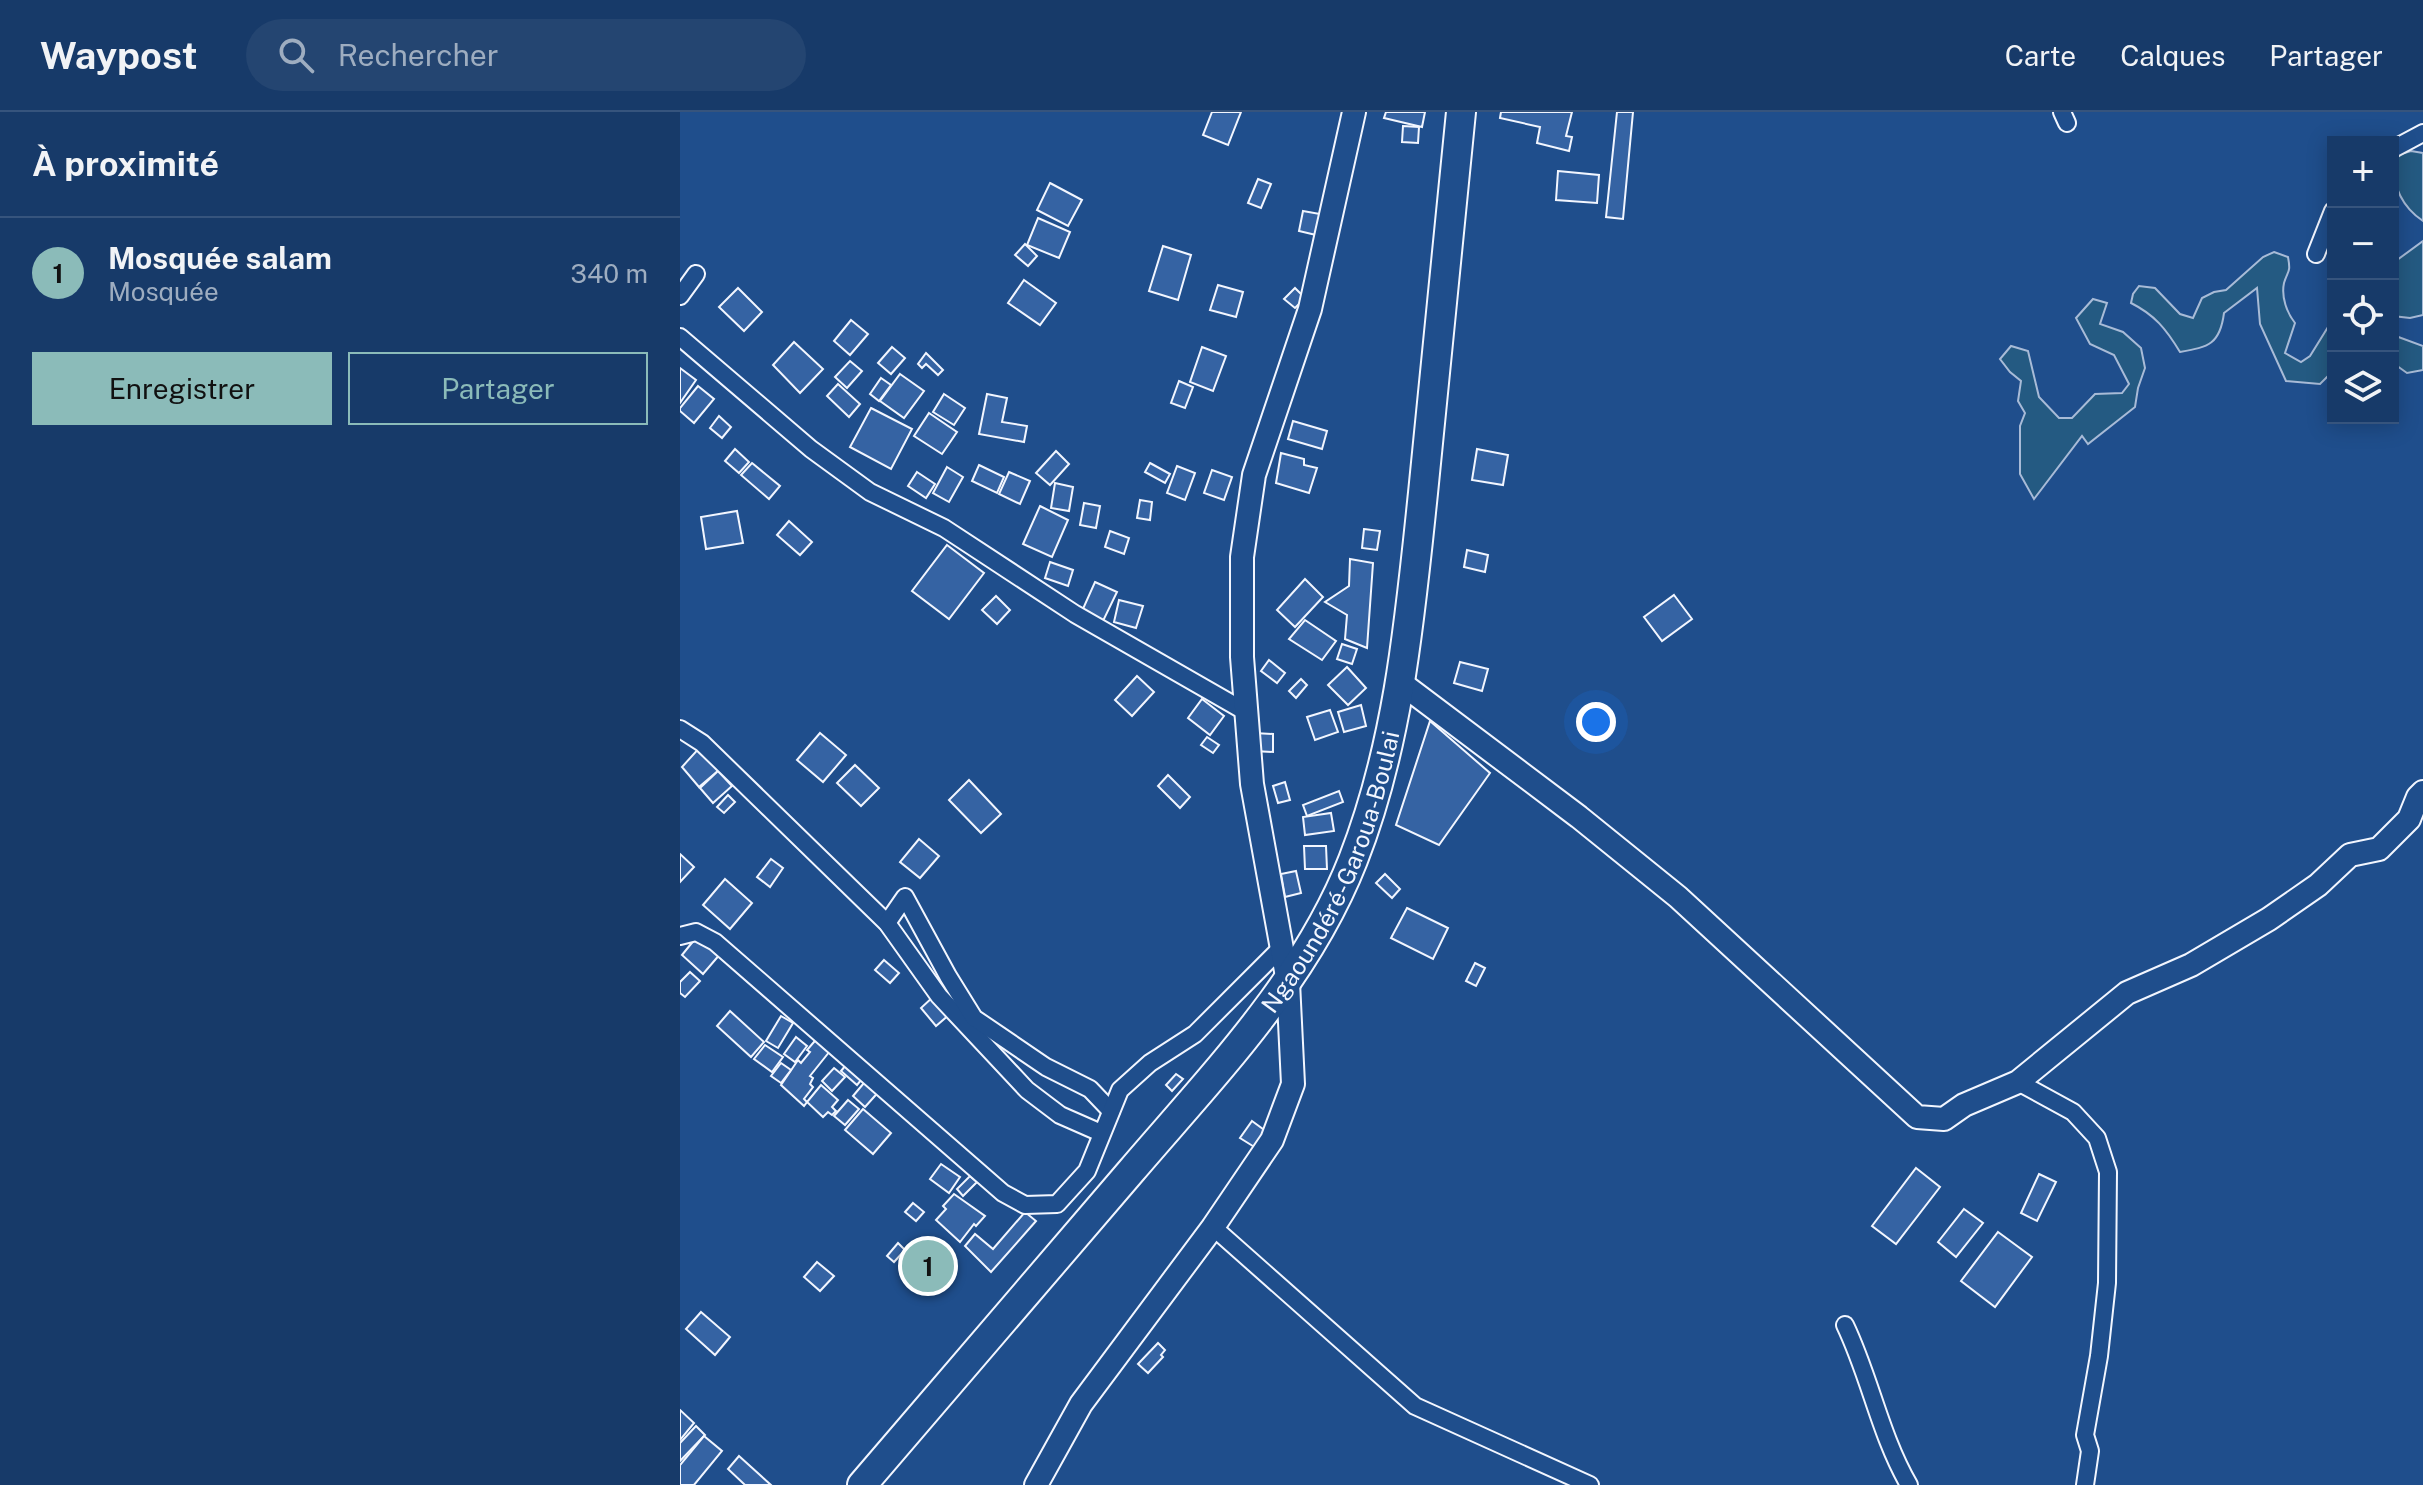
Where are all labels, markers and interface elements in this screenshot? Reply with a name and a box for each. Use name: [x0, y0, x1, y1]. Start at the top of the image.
search box: [246, 19, 806, 91]
text: Waypost: [40, 33, 198, 78]
icon: search: [274, 33, 318, 77]
text: Rechercher: [338, 37, 498, 73]
text: Carte: [2005, 39, 2076, 72]
text: Calques: [2120, 39, 2225, 72]
text: Partager: [2269, 39, 2383, 72]
map controls: [2327, 136, 2399, 424]
button: +: [2327, 136, 2399, 208]
text: À proximité: [32, 144, 219, 184]
button: −: [2327, 208, 2399, 280]
text: Mosquée salam: [108, 240, 332, 276]
text: 1: [52, 258, 64, 289]
text: 340 m: [571, 258, 648, 289]
text: Mosquée: [108, 276, 219, 307]
button: locate: [2327, 280, 2399, 352]
button: Enregistrer: [32, 352, 332, 425]
button: Partager: [348, 352, 648, 425]
button: layers: [2327, 352, 2399, 424]
your location: [1576, 702, 1616, 742]
street label: Ngaoundéré-Garoua-Boulai: [1255, 728, 1404, 1018]
pin: 1: [902, 1236, 954, 1296]

